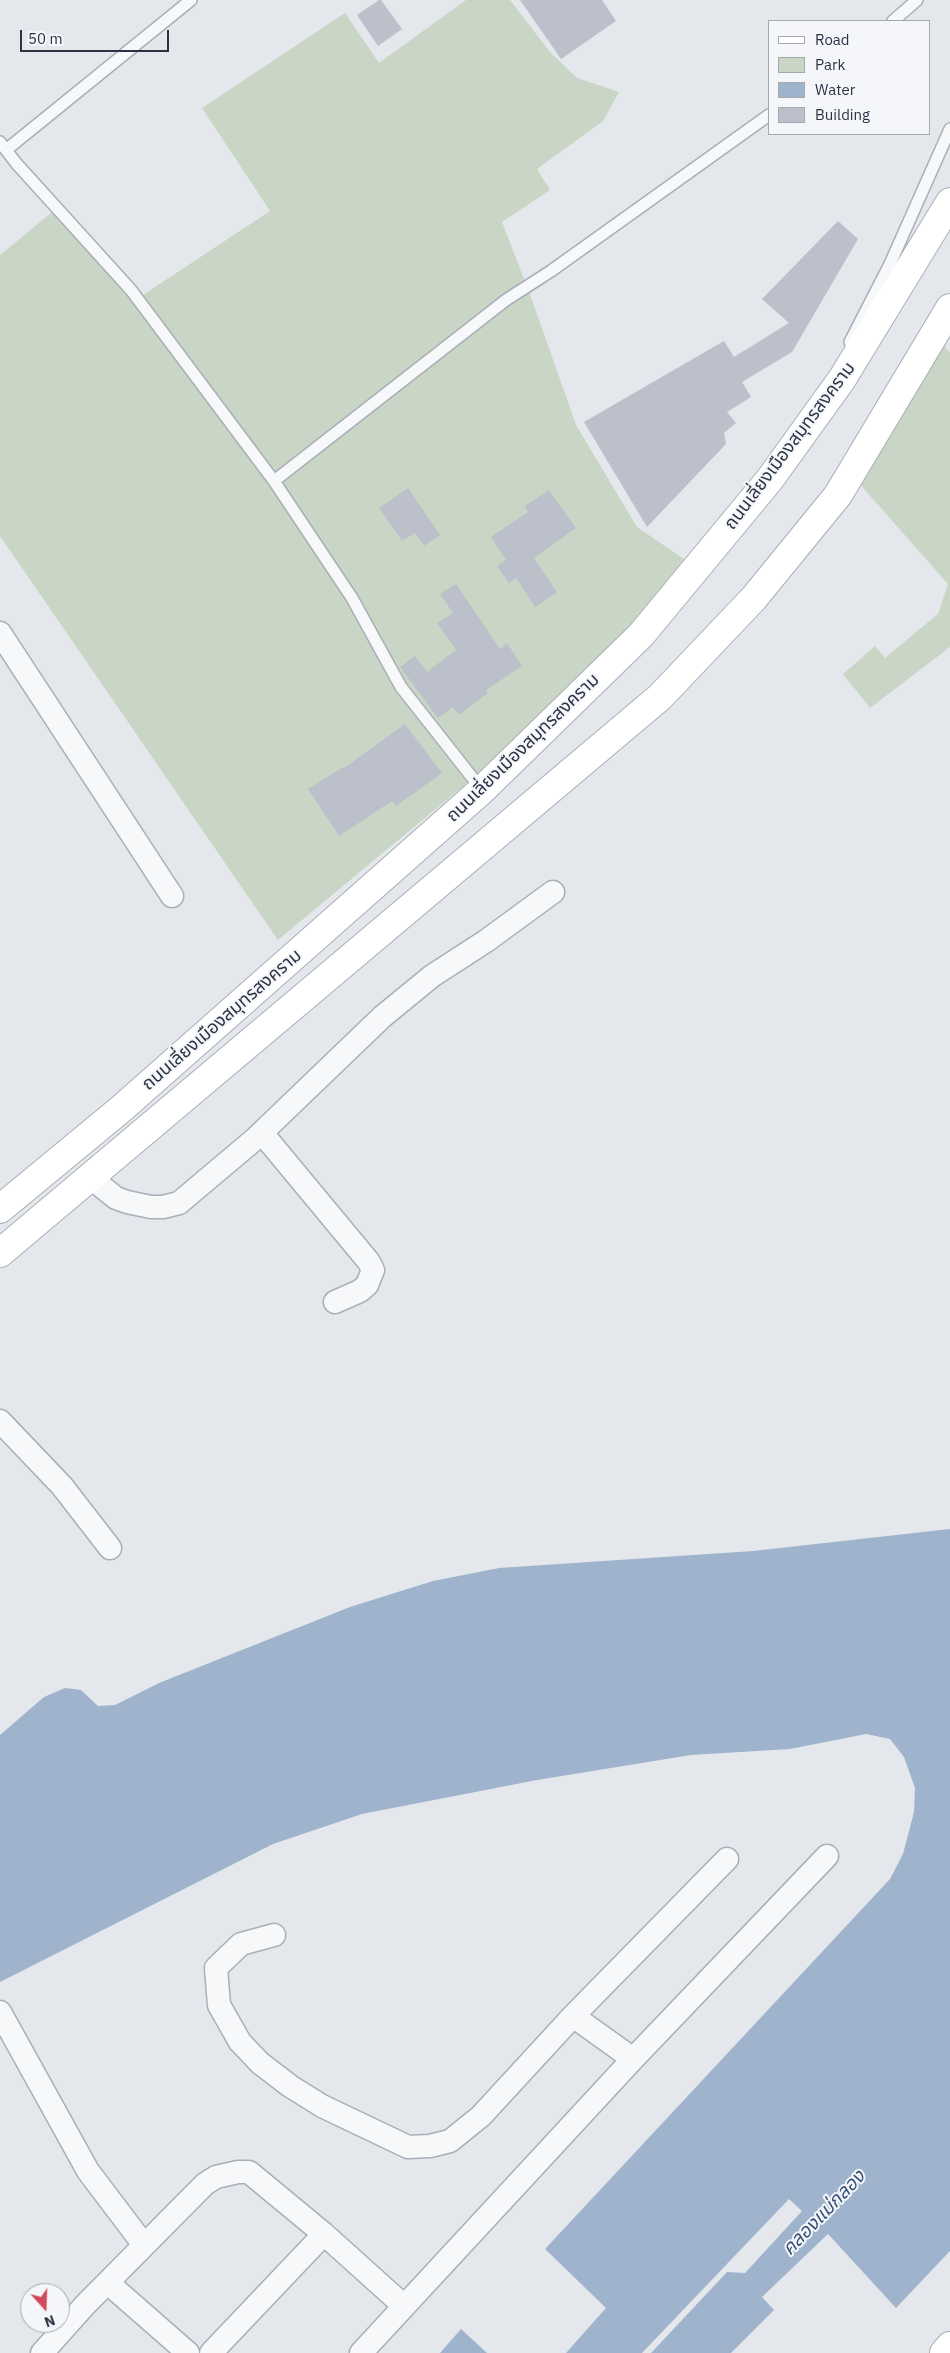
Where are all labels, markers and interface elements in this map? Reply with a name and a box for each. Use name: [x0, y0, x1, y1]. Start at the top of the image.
scale bar: [22, 20, 171, 52]
legend: [768, 20, 930, 135]
text: 50 m: [28, 29, 63, 48]
text: Road: [815, 30, 850, 49]
text: Park: [815, 55, 845, 74]
text: Water: [815, 80, 855, 99]
text: Building: [815, 105, 870, 124]
street label: ถนนเลี่ยงเมืองสมุทรสงคราม: [720, 358, 860, 534]
street label: ถนนเลี่ยงเมืองสมุทรสงคราม: [442, 669, 604, 827]
street label: ถนนเลี่ยงเมืองสมุทรสงคราม: [138, 945, 306, 1095]
water label: คลองแม่กลอง: [778, 2166, 870, 2260]
north arrow: [20, 2283, 70, 2333]
text: N: [42, 2311, 58, 2331]

